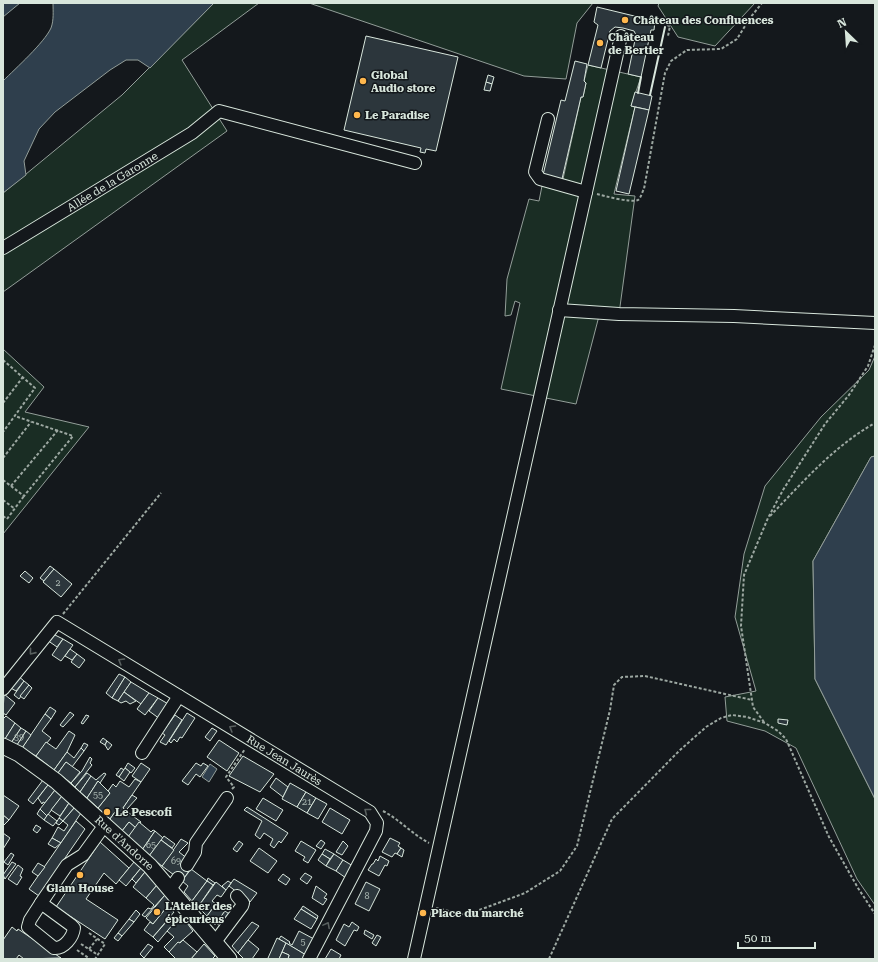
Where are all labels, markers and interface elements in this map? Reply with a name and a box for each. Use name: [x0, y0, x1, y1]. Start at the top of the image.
north arrow: [826, 12, 866, 52]
place label: Château des Confluences: [633, 14, 774, 27]
marker: Château des Confluences: [620, 15, 630, 25]
text: N: [835, 15, 849, 31]
place label: Château de Bertier: [608, 31, 664, 57]
marker: Château de Bertier: [595, 38, 605, 48]
place label: Global Audio store: [371, 69, 436, 95]
marker: Global Audio store: [358, 76, 368, 86]
place label: Le Paradise: [365, 109, 430, 122]
marker: Le Paradise: [352, 110, 362, 120]
street label: Allée de la Garonne: [65, 149, 160, 214]
house number: 2: [55, 578, 61, 588]
one-way arrow: [30, 647, 37, 655]
one-way arrow: [118, 658, 125, 666]
one-way arrow: [229, 726, 236, 733]
house number: 39: [14, 732, 24, 742]
street label: Rue Jean Jaurès: [244, 733, 324, 788]
house number: 55: [93, 790, 103, 800]
house number: 21: [302, 797, 312, 807]
place label: Le Pescofi: [115, 806, 172, 819]
marker: Le Pescofi: [102, 807, 112, 817]
one-way arrow: [364, 809, 371, 816]
street label: Rue d'Andorre: [92, 813, 157, 873]
house number: 65: [146, 840, 156, 850]
house number: 69: [171, 856, 181, 866]
marker: Glam House: [75, 870, 85, 880]
place label: Glam House: [46, 882, 114, 895]
house number: 8: [364, 891, 370, 901]
place label: L'Atelier des épicuriens: [165, 900, 232, 926]
marker: L'Atelier des épicuriens: [152, 907, 162, 917]
place label: Place du marché: [431, 907, 524, 920]
marker: Place du marché: [418, 908, 428, 918]
one-way arrow: [322, 921, 330, 929]
scale bar: [738, 924, 815, 950]
text: 50 m: [744, 931, 771, 945]
house number: 5: [300, 937, 306, 947]

